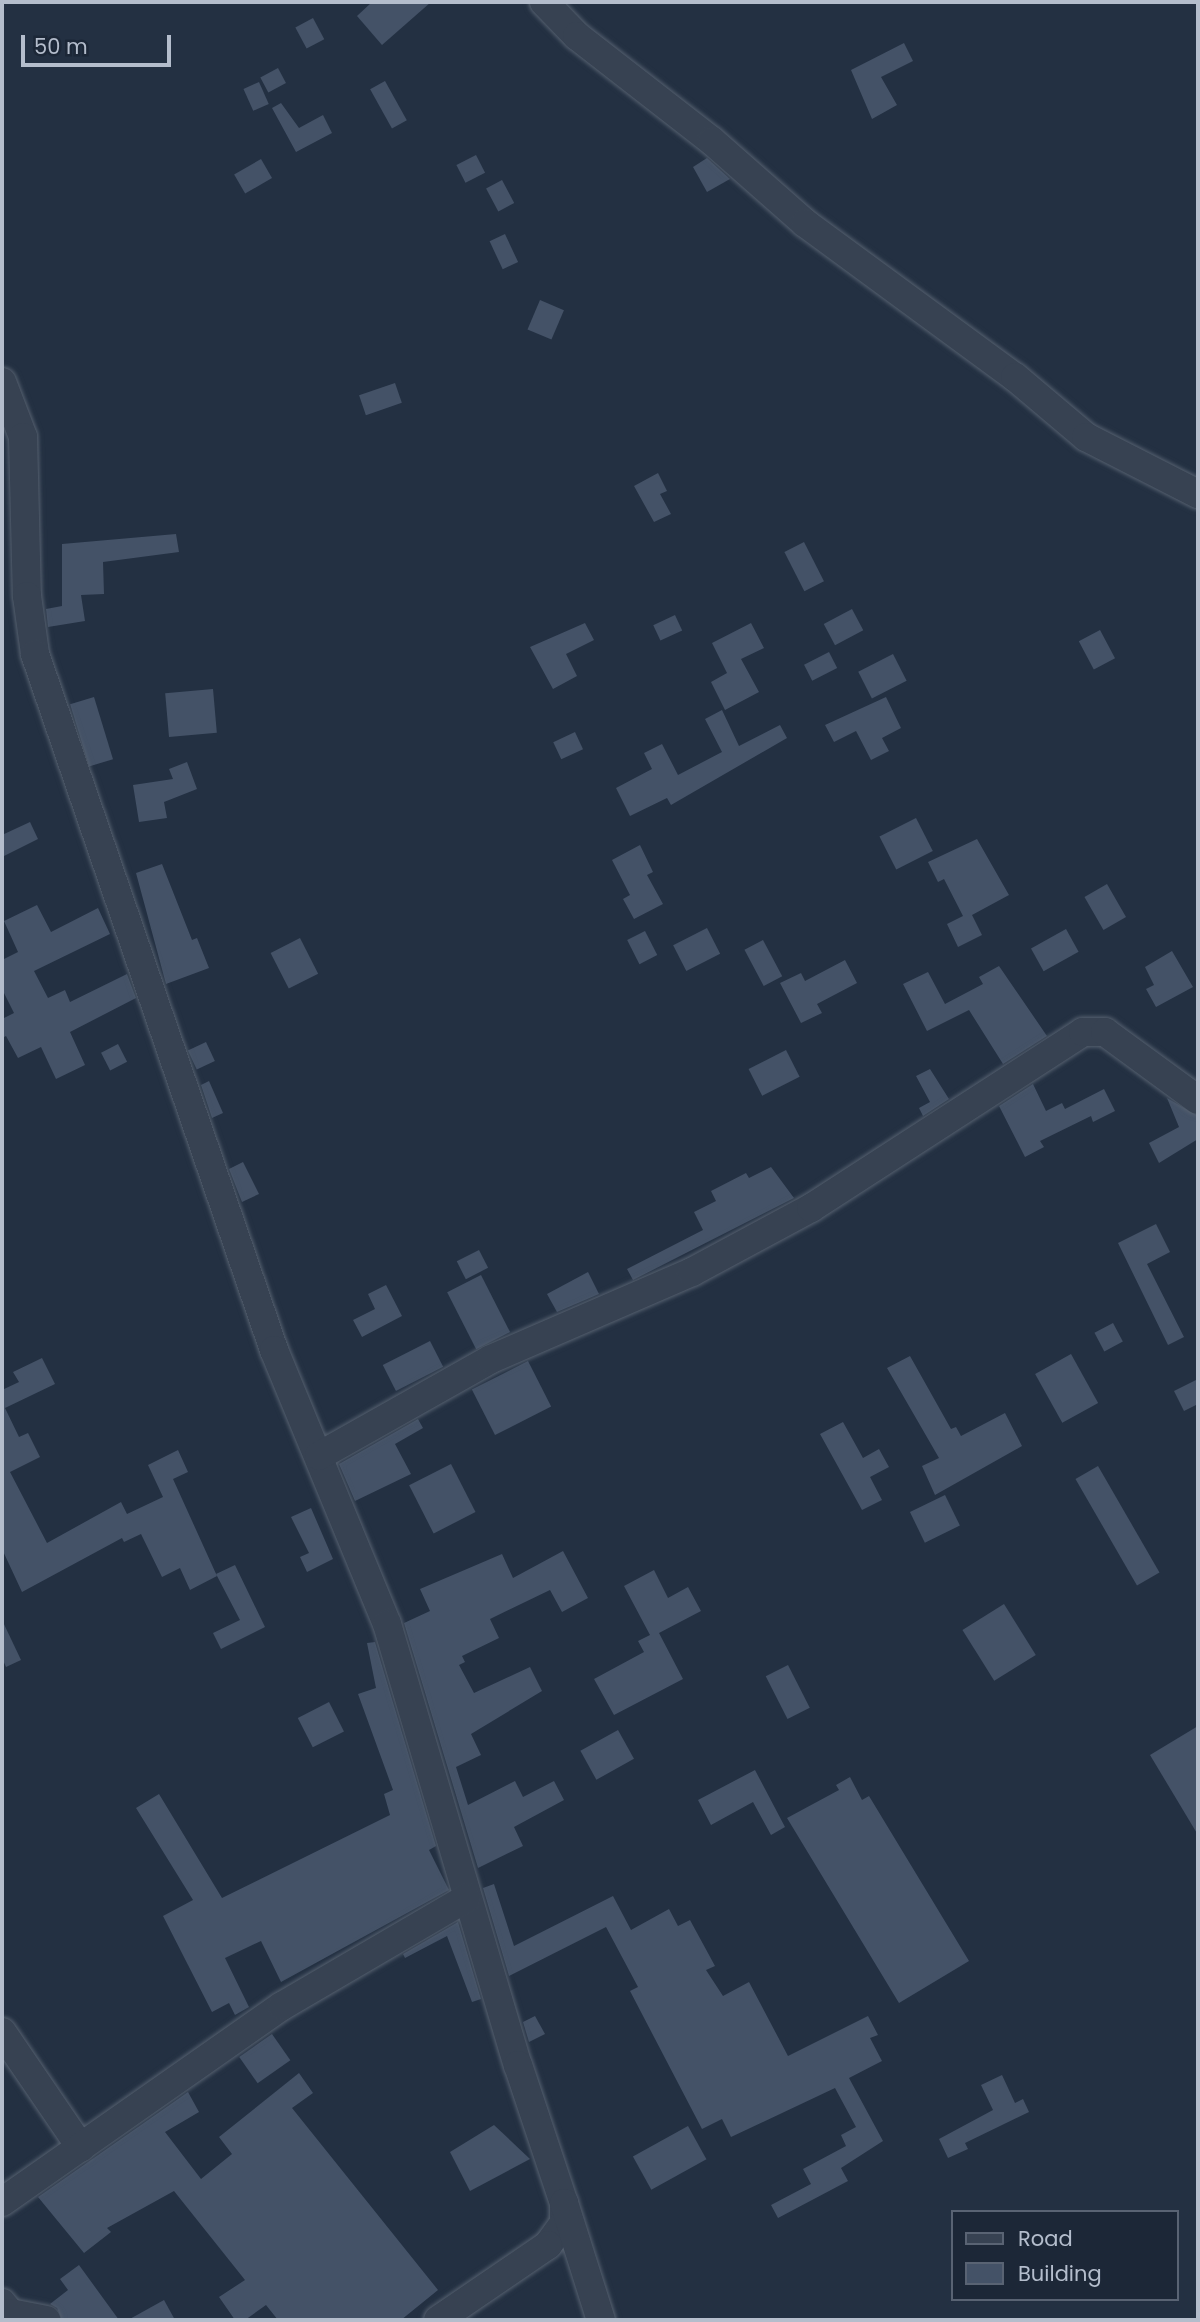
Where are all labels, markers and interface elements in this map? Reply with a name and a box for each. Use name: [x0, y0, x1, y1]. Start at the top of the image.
scale bar: [24, 21, 175, 65]
text: 50 m: [34, 32, 88, 61]
legend: [951, 2210, 1179, 2301]
text: Road: [1018, 2224, 1073, 2253]
text: Building: [1018, 2259, 1102, 2288]

